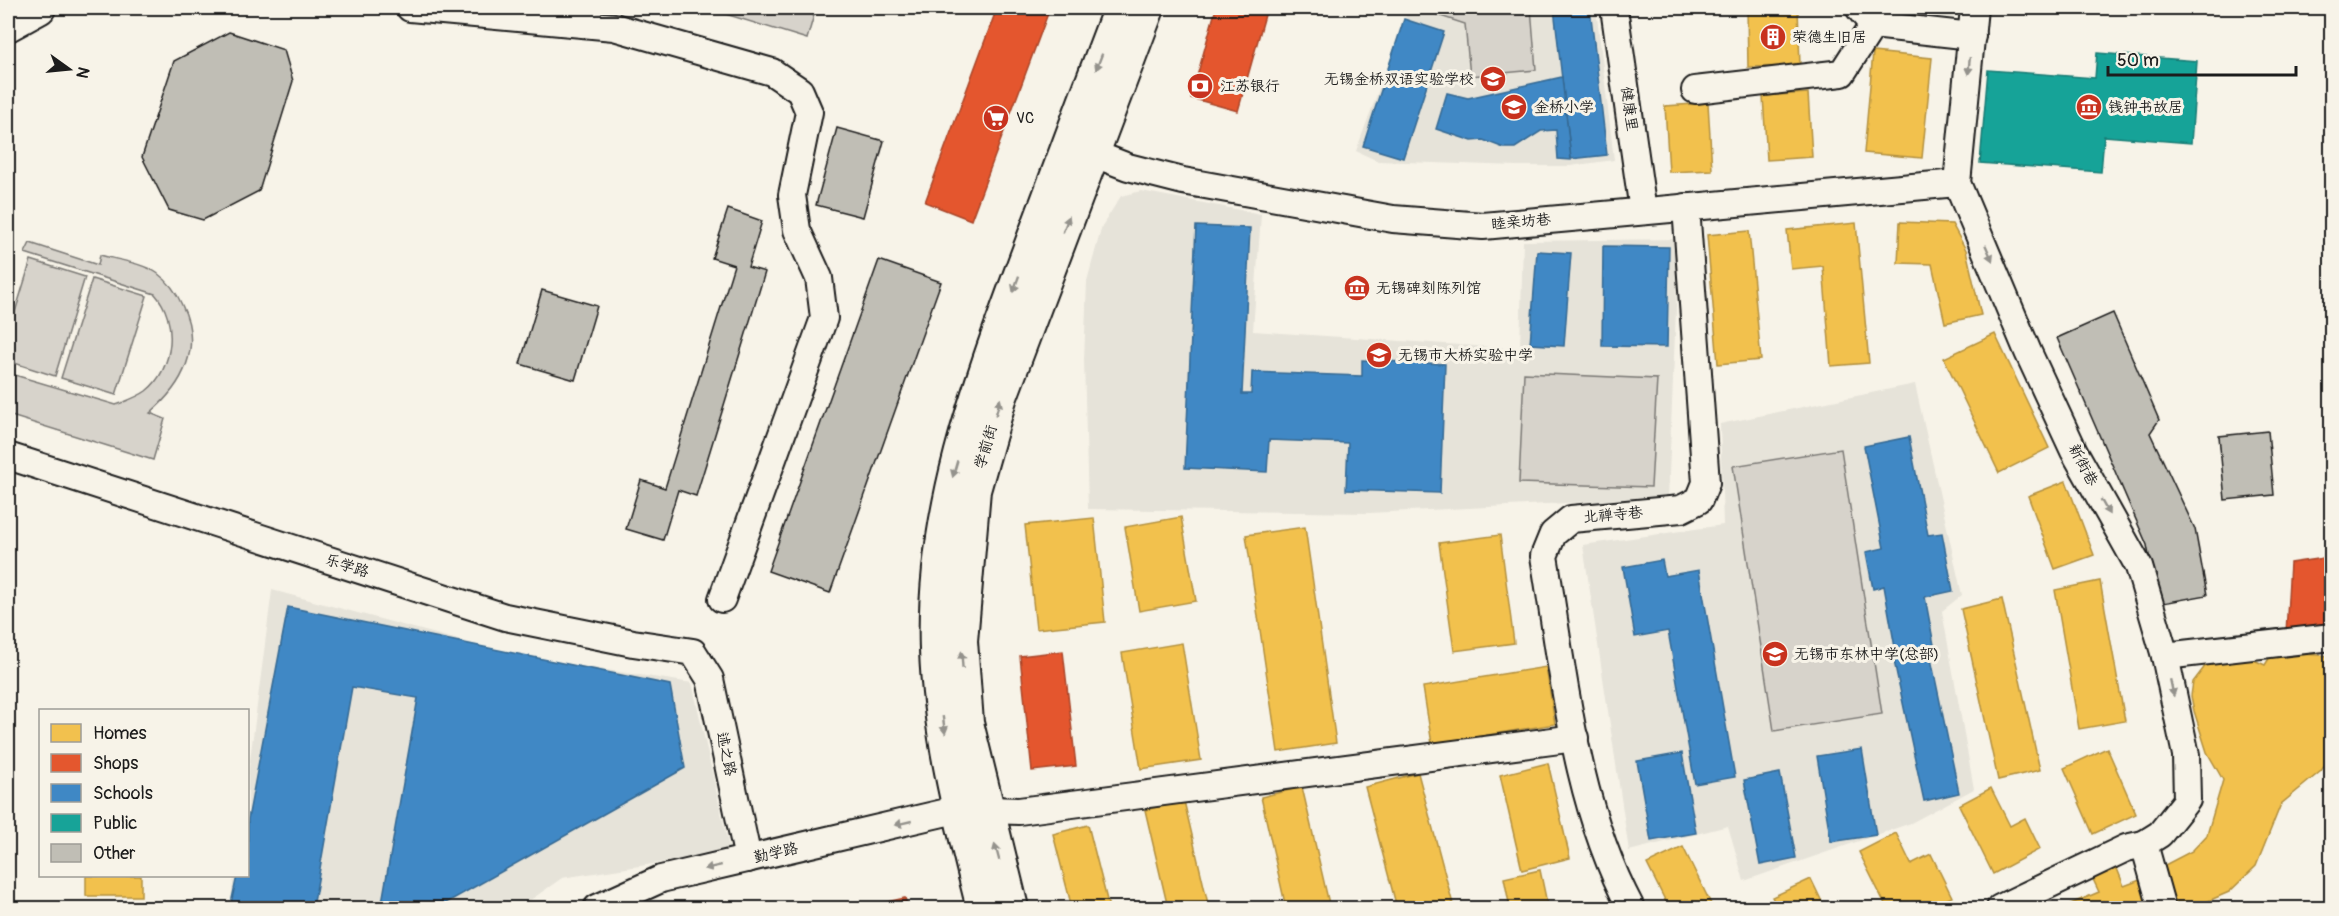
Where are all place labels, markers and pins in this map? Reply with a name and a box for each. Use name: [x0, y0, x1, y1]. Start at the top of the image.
building icon: 荣德生旧居: [1758, 22, 1788, 52]
place label: 荣德生旧居: [1792, 28, 1867, 47]
school or university icon: 无锡金桥双语实验学校: [1478, 64, 1508, 94]
place label: 无锡金桥双语实验学校: [1324, 70, 1474, 89]
bank icon: 江苏银行: [1185, 71, 1215, 101]
place label: 江苏银行: [1220, 77, 1280, 96]
school or university icon: 金桥小学: [1499, 92, 1529, 122]
museum icon: 钱钟书故居: [2074, 92, 2104, 122]
place label: 金桥小学: [1534, 98, 1594, 117]
place label: 钱钟书故居: [2108, 98, 2183, 117]
supermarket icon: VC: [981, 103, 1011, 133]
place label: VC: [1016, 109, 1034, 128]
museum icon: 无锡碑刻陈列馆: [1342, 273, 1372, 303]
place label: 无锡碑刻陈列馆: [1376, 279, 1481, 298]
school or university icon: 无锡市大桥实验中学: [1364, 340, 1394, 370]
place label: 无锡市大桥实验中学: [1398, 346, 1533, 365]
school or university icon: 无锡市东林中学(总部): [1760, 639, 1790, 669]
place label: 无锡市东林中学(总部): [1794, 645, 1939, 664]

